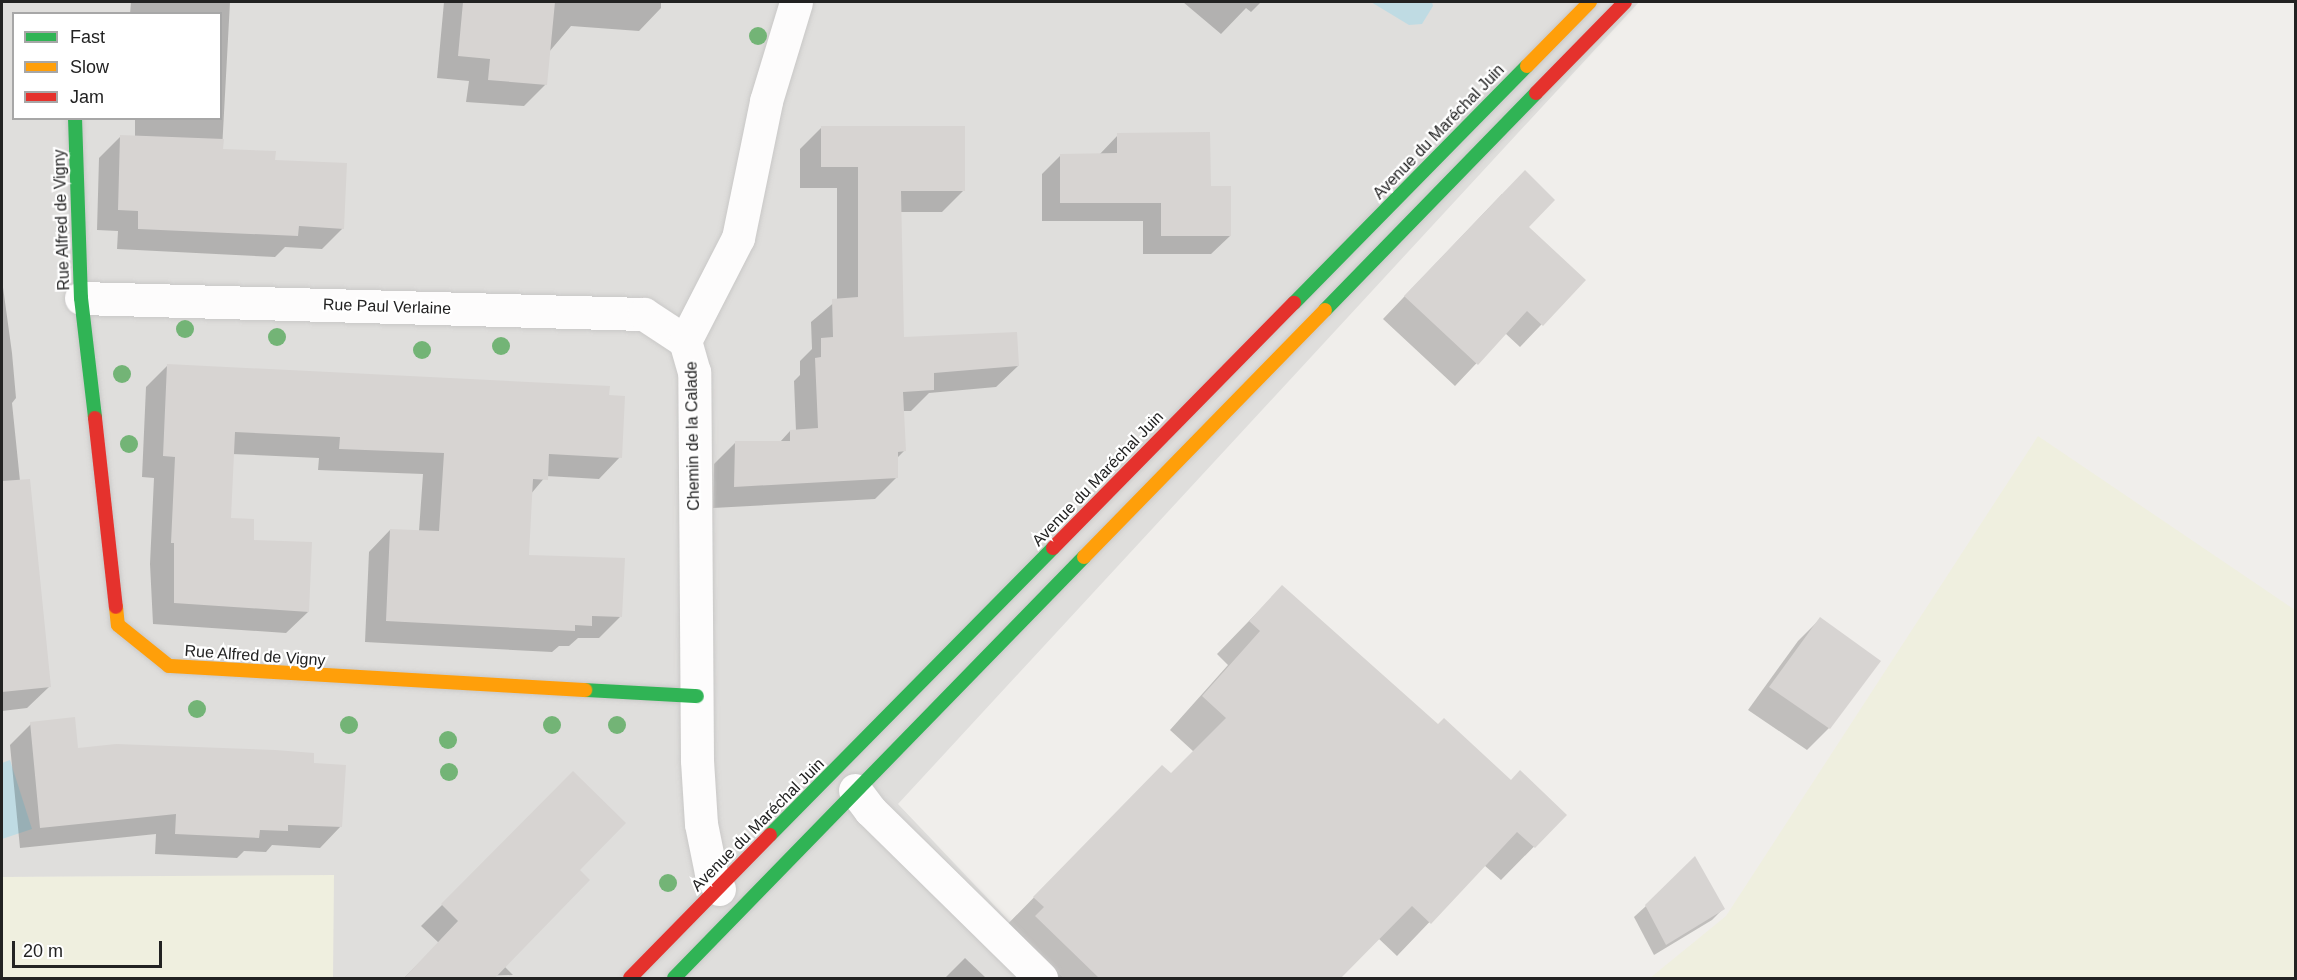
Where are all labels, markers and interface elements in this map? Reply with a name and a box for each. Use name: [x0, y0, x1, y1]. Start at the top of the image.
legend: [12, 12, 222, 120]
text: Fast: [70, 27, 105, 47]
text: Slow: [70, 57, 109, 77]
street label: Avenue du Maréchal Juin: [1369, 60, 1509, 204]
text: Jam: [70, 87, 104, 107]
street label: Rue Alfred de Vigny: [50, 149, 74, 291]
street label: Rue Paul Verlaine: [323, 295, 451, 319]
street label: Chemin de la Calade: [682, 361, 704, 511]
street label: Avenue du Maréchal Juin: [1028, 407, 1168, 551]
street label: Rue Alfred de Vigny: [183, 641, 327, 671]
street label: Avenue du Maréchal Juin: [687, 754, 829, 896]
scale bar: [15, 929, 165, 967]
text: 20 m: [23, 941, 63, 961]

